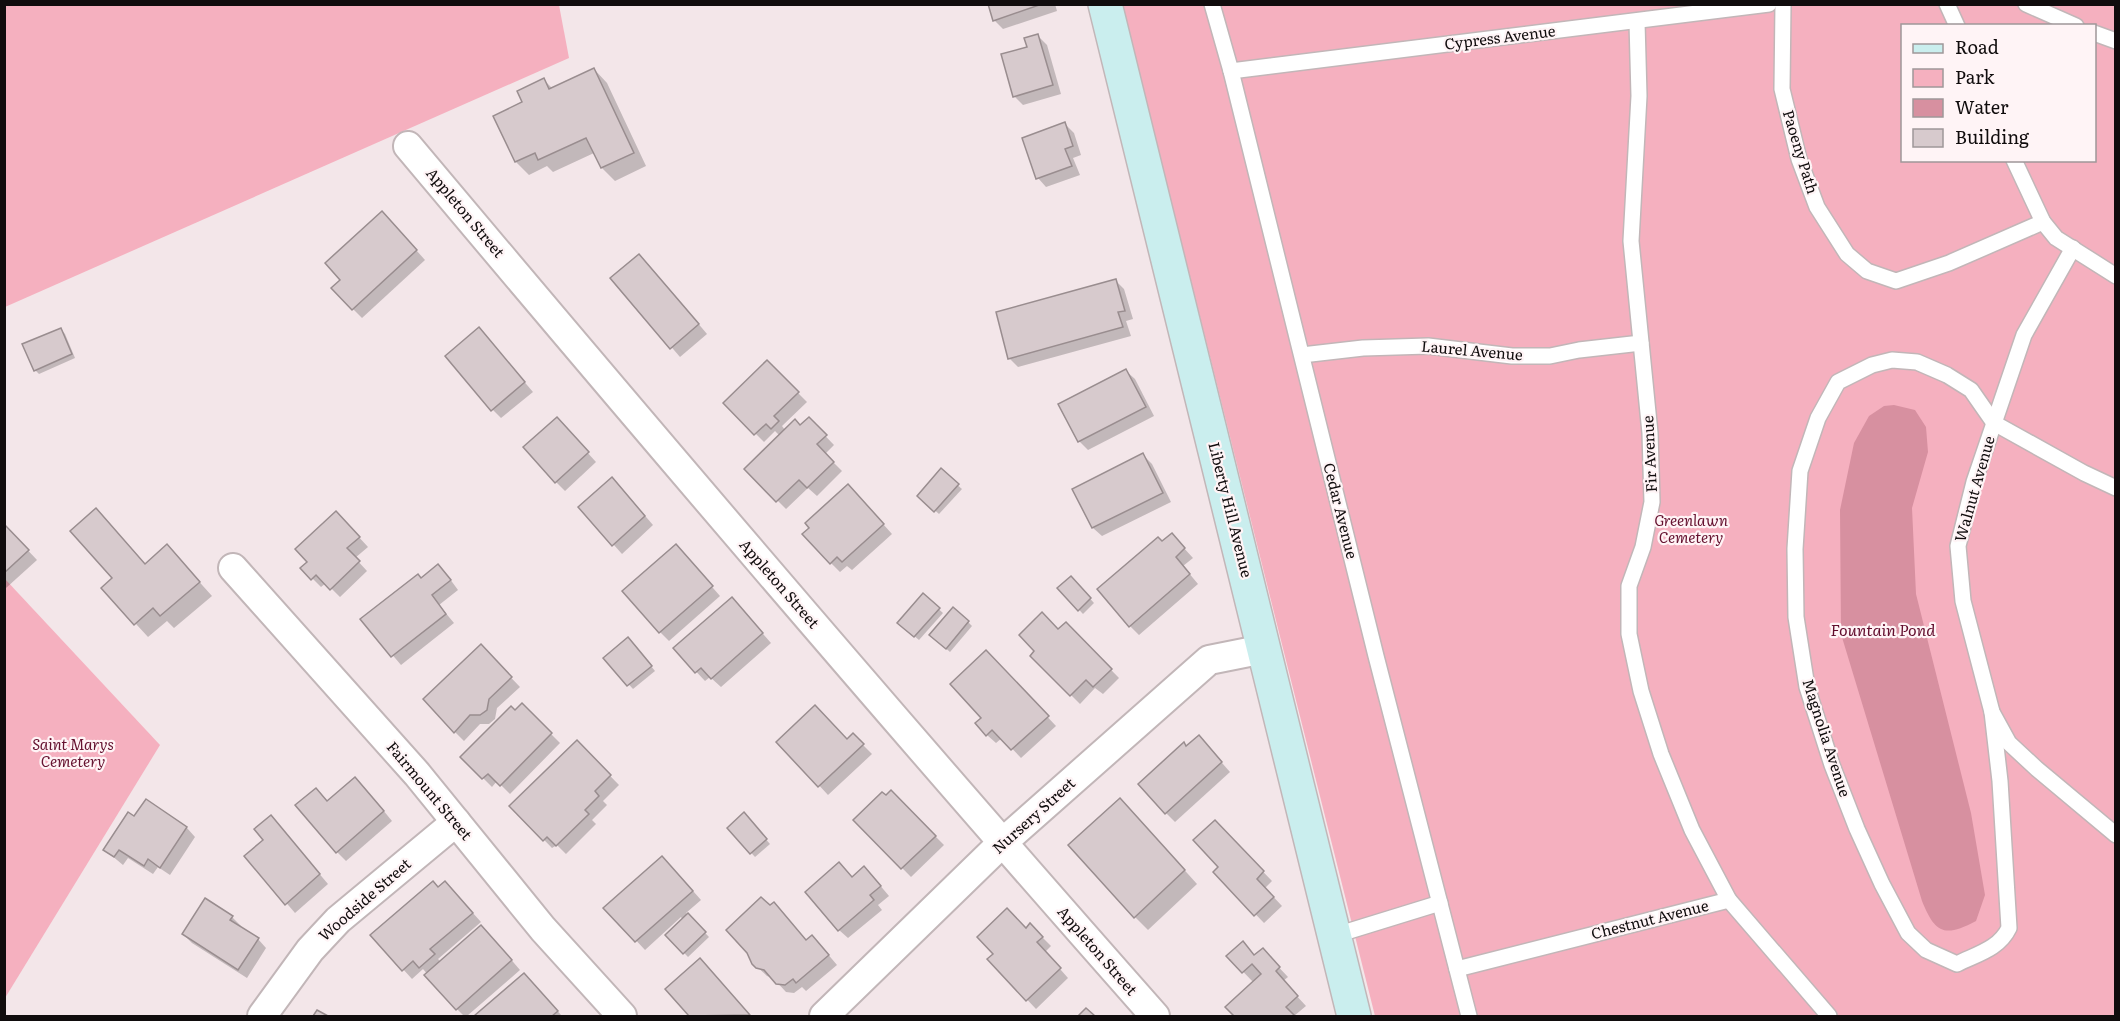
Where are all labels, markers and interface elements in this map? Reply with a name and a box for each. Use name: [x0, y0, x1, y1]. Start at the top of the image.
street label: Cypress Avenue: [1443, 18, 1557, 55]
legend: [1901, 24, 2096, 162]
text: Road: [1955, 33, 1999, 60]
text: Park: [1955, 63, 1996, 90]
text: Water: [1955, 93, 2009, 120]
street label: Paoeny Path: [1778, 107, 1825, 197]
text: Building: [1955, 123, 2030, 150]
street label: Appleton Street: [421, 162, 511, 262]
street label: Laurel Avenue: [1420, 334, 1524, 365]
street label: Fir Avenue: [1635, 415, 1662, 493]
street label: Walnut Avenue: [1947, 433, 2000, 544]
street label: Liberty Hill Avenue: [1203, 439, 1259, 580]
street label: Cedar Avenue: [1318, 460, 1365, 561]
park label: Greenlawn Cemetery: [1654, 508, 1728, 548]
street label: Appleton Street: [735, 533, 825, 633]
water label: Fountain Pond: [1831, 617, 1936, 641]
street label: Magnolia Avenue: [1797, 675, 1857, 800]
park label: Saint Marys Cemetery: [32, 732, 114, 772]
street label: Fairmount Street: [382, 736, 478, 845]
street label: Nursery Street: [986, 771, 1080, 858]
street label: Woodside Street: [313, 852, 415, 946]
street label: Chestnut Avenue: [1588, 893, 1711, 944]
street label: Appleton Street: [1053, 900, 1143, 1000]

